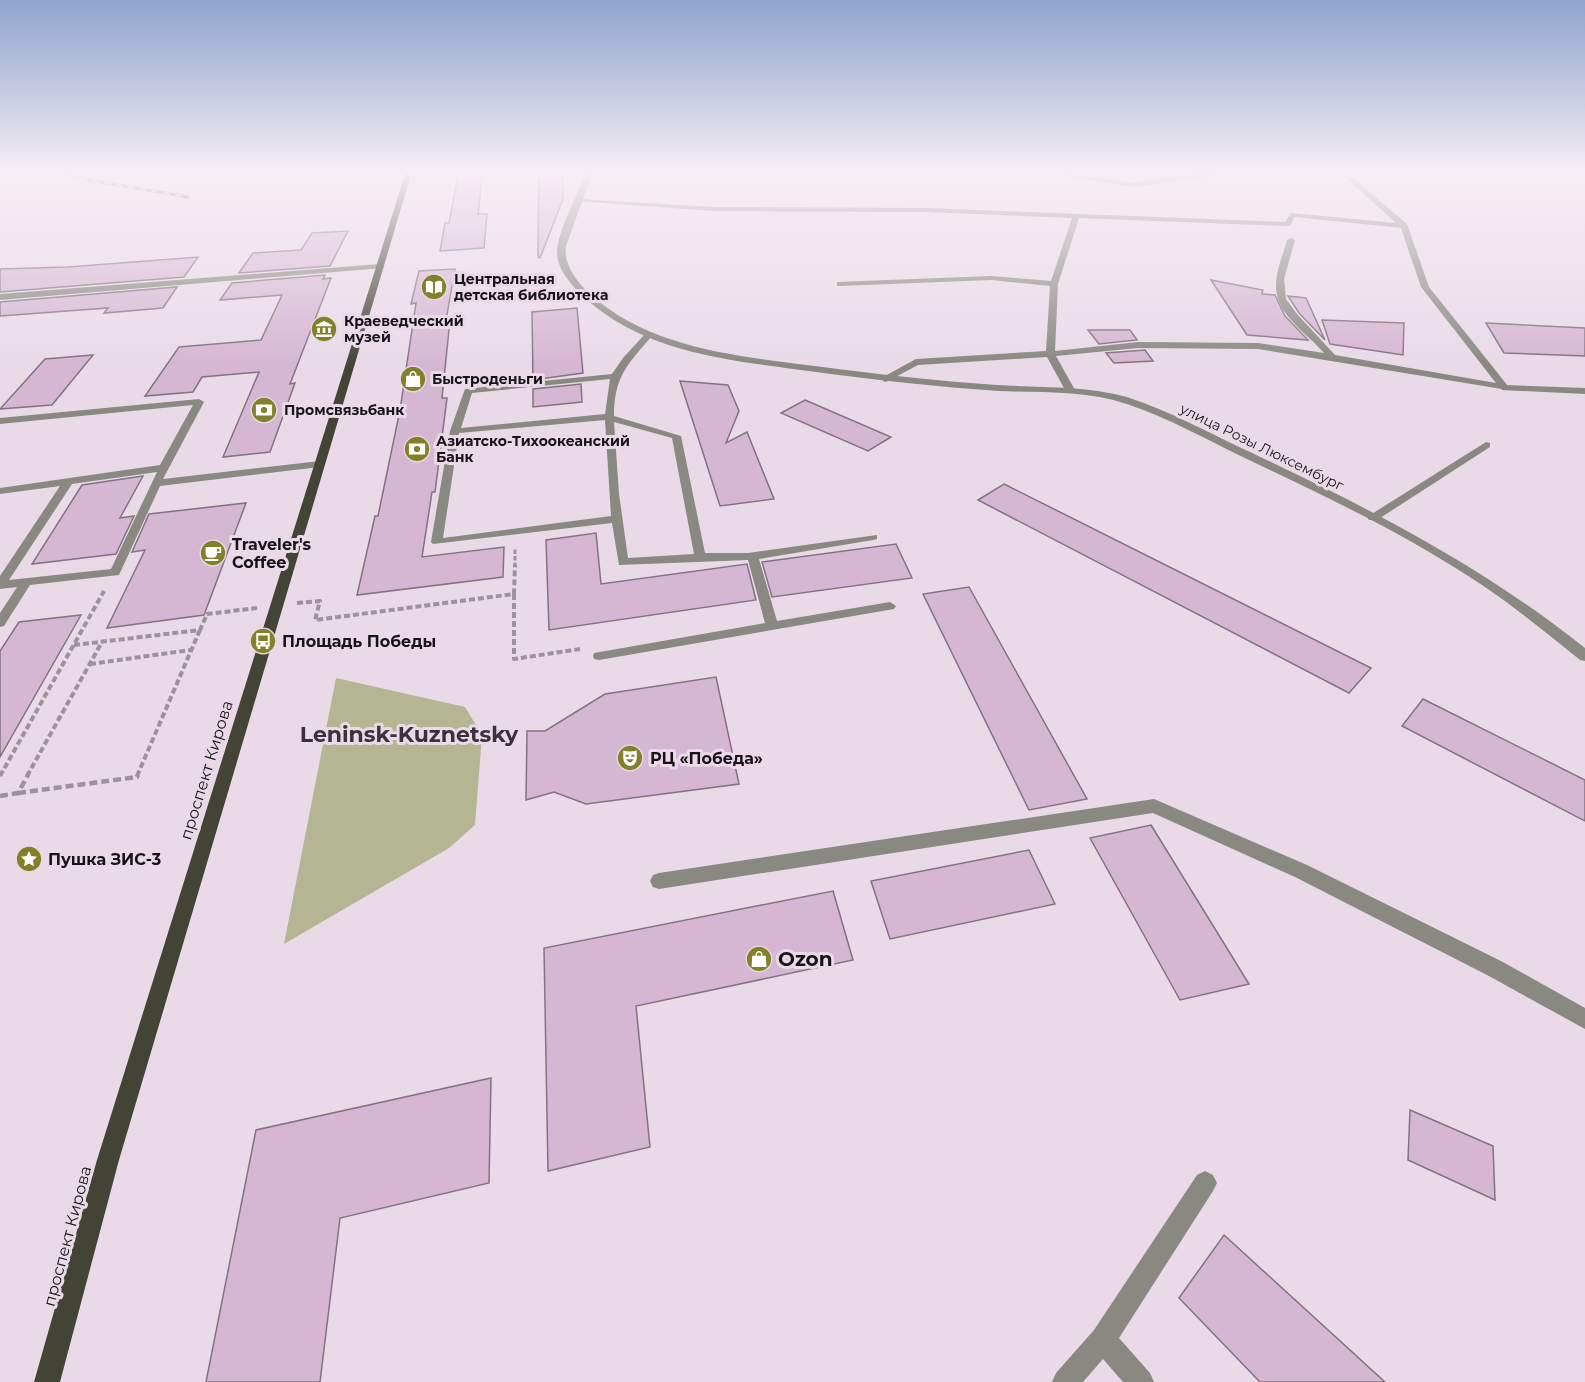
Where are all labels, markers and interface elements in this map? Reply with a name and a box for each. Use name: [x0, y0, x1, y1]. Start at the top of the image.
place label: Центральная детская библиотека: [454, 270, 608, 304]
library icon: Центральная детская библиотека: [419, 272, 449, 302]
place label: Краеведческий музей: [344, 312, 464, 346]
museum icon: Краеведческий музей: [309, 314, 339, 344]
shop icon: Быстроденьги: [398, 364, 428, 394]
place label: Быстроденьги: [432, 370, 543, 388]
bank icon: Промсвязьбанк: [249, 395, 279, 425]
street label: улица Розы Люксембург: [1176, 399, 1347, 495]
place label: Промсвязьбанк: [284, 401, 404, 419]
place label: Азиатско-Тихоокеанский Банк: [436, 432, 630, 466]
bank icon: Азиатско-Тихоокеанский Банк: [402, 434, 432, 464]
place label: Traveler's Coffee: [232, 535, 312, 572]
cafe icon: Traveler's Coffee: [198, 538, 228, 568]
bus stop icon: Площадь Победы: [248, 626, 278, 656]
place label: Площадь Победы: [282, 632, 436, 651]
street label: проспект Кирова: [176, 698, 237, 842]
district label: Leninsk-Kuznetsky: [300, 721, 519, 748]
theatre icon: РЦ «Победа»: [615, 743, 645, 773]
place label: РЦ «Победа»: [650, 749, 763, 768]
place icon: Пушка ЗИС-3: [14, 844, 44, 874]
place label: Пушка ЗИС-3: [48, 850, 161, 869]
shop icon: Ozon: [744, 944, 774, 974]
place label: Ozon: [778, 947, 833, 971]
street label: проспект Кирова: [40, 1164, 95, 1309]

